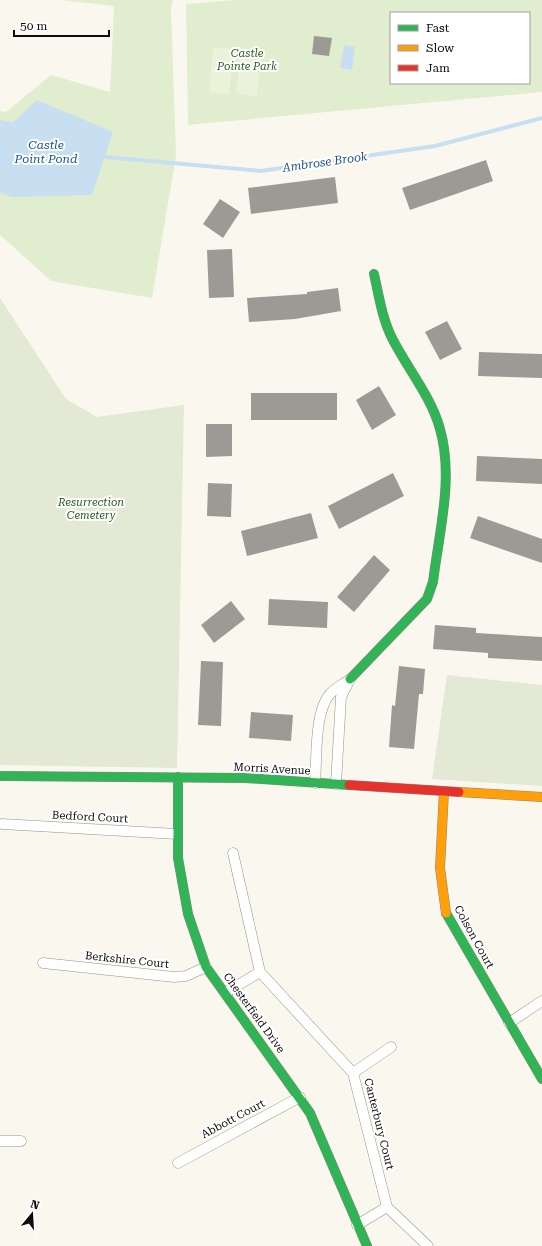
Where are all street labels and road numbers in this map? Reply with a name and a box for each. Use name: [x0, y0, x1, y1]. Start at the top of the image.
street label: Morris Avenue: [233, 760, 311, 778]
street label: Bedford Court: [52, 809, 128, 825]
street label: Colson Court: [451, 903, 497, 971]
street label: Berkshire Court: [84, 949, 170, 971]
street label: Chesterfield Drive: [220, 970, 288, 1056]
street label: Canterbury Court: [361, 1077, 397, 1171]
street label: Abbott Court: [199, 1097, 267, 1141]

